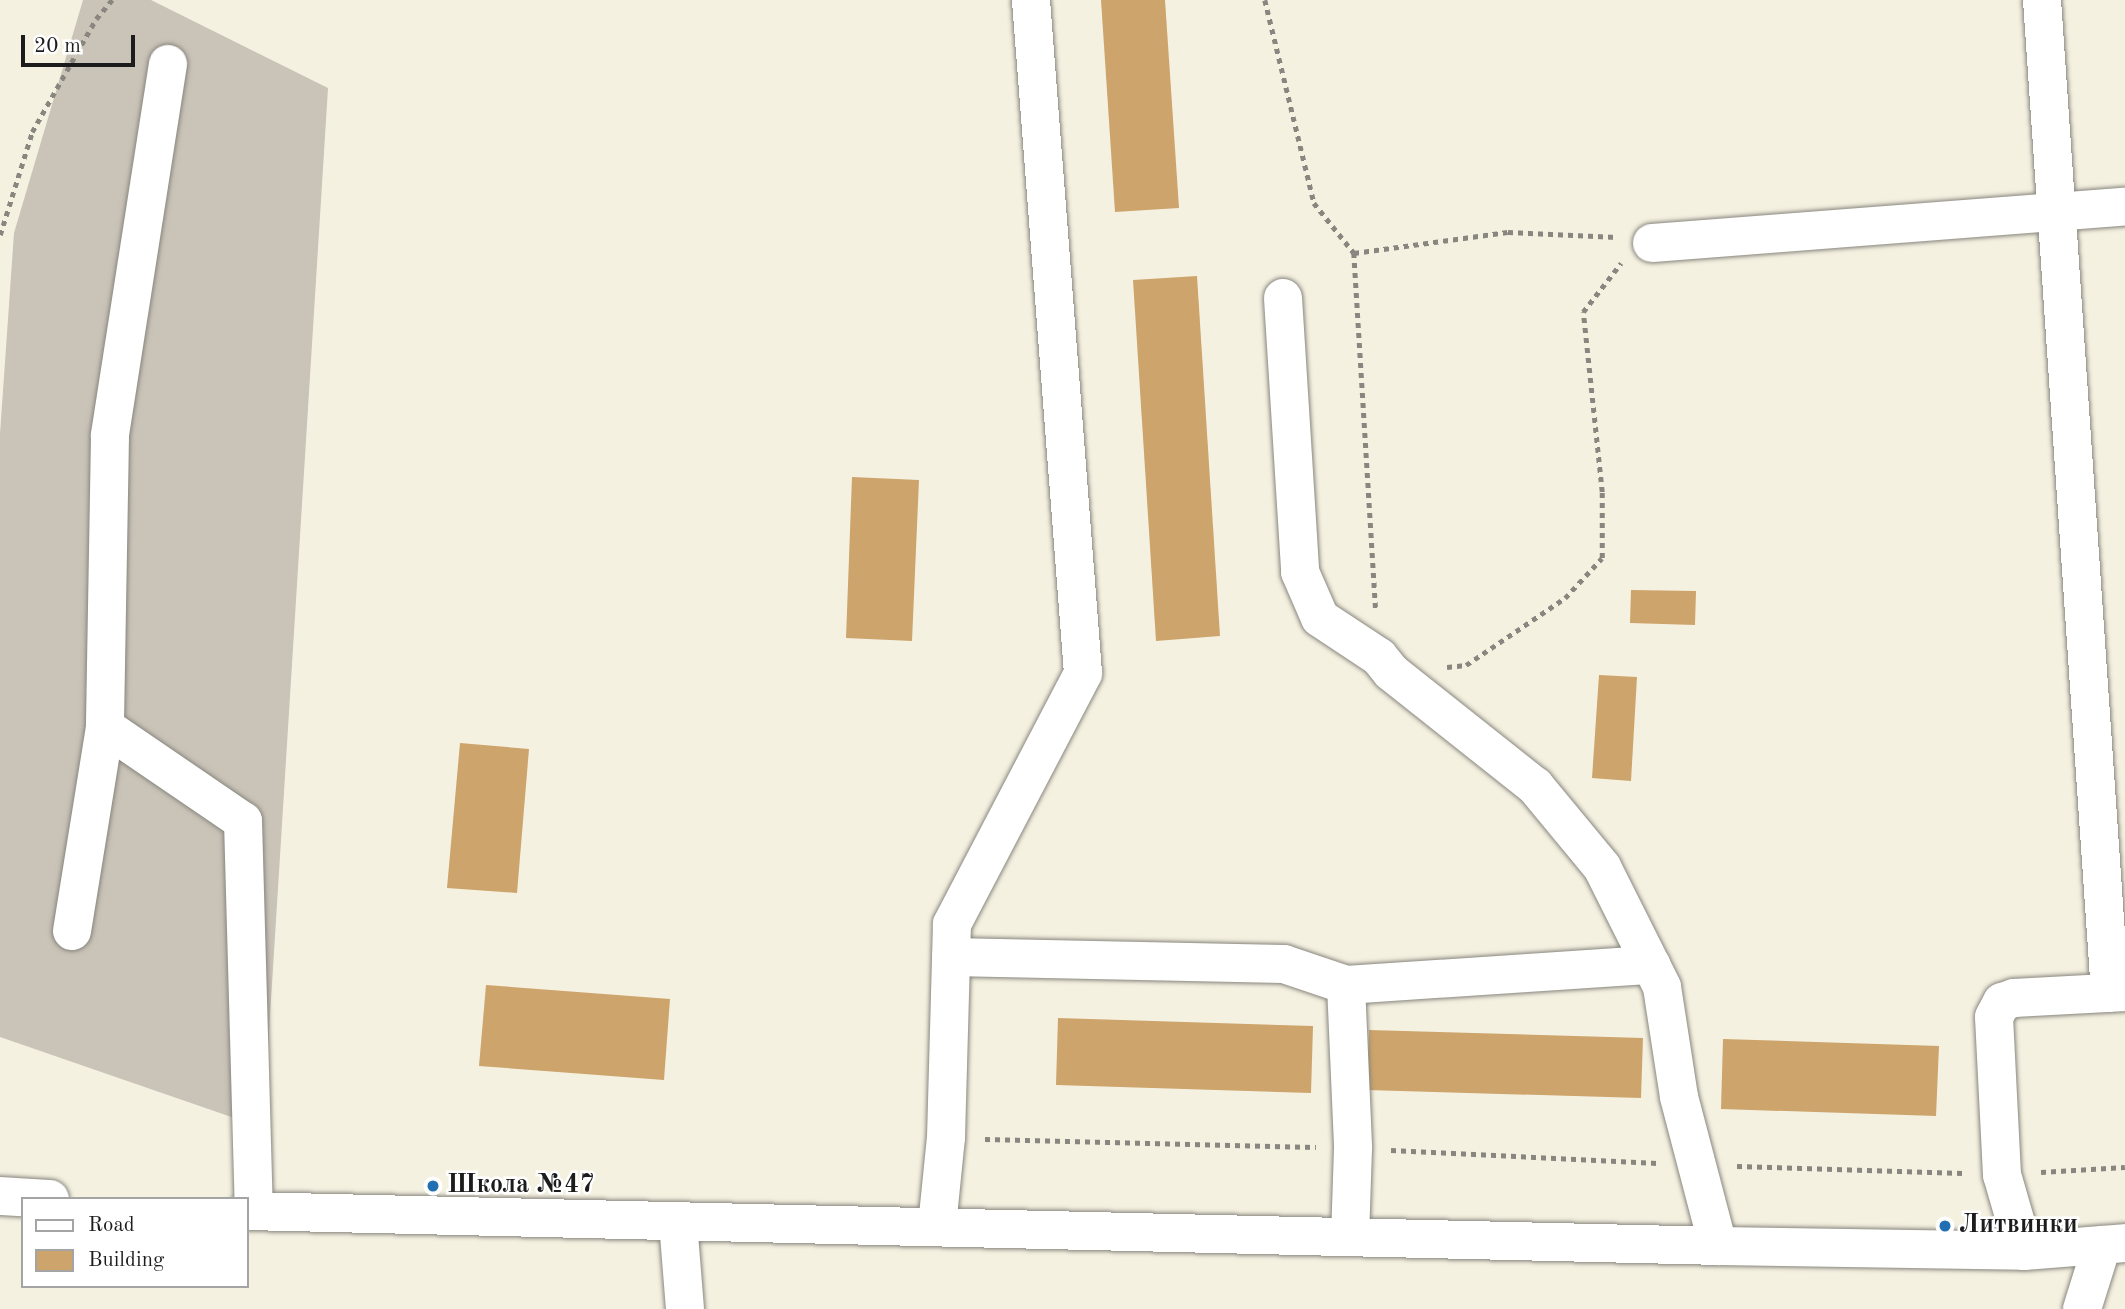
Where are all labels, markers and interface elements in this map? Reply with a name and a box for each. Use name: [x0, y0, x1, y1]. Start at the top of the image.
scale bar: [24, 21, 138, 65]
text: 20 m: [34, 36, 81, 57]
place label: Школа №47: [447, 1170, 594, 1202]
marker: Школа №47: [425, 1178, 441, 1194]
legend: [21, 1197, 248, 1288]
place label: Литвинки: [1959, 1210, 2078, 1242]
text: Road: [88, 1215, 135, 1236]
marker: Литвинки: [1937, 1218, 1953, 1234]
text: Building: [88, 1250, 164, 1271]

